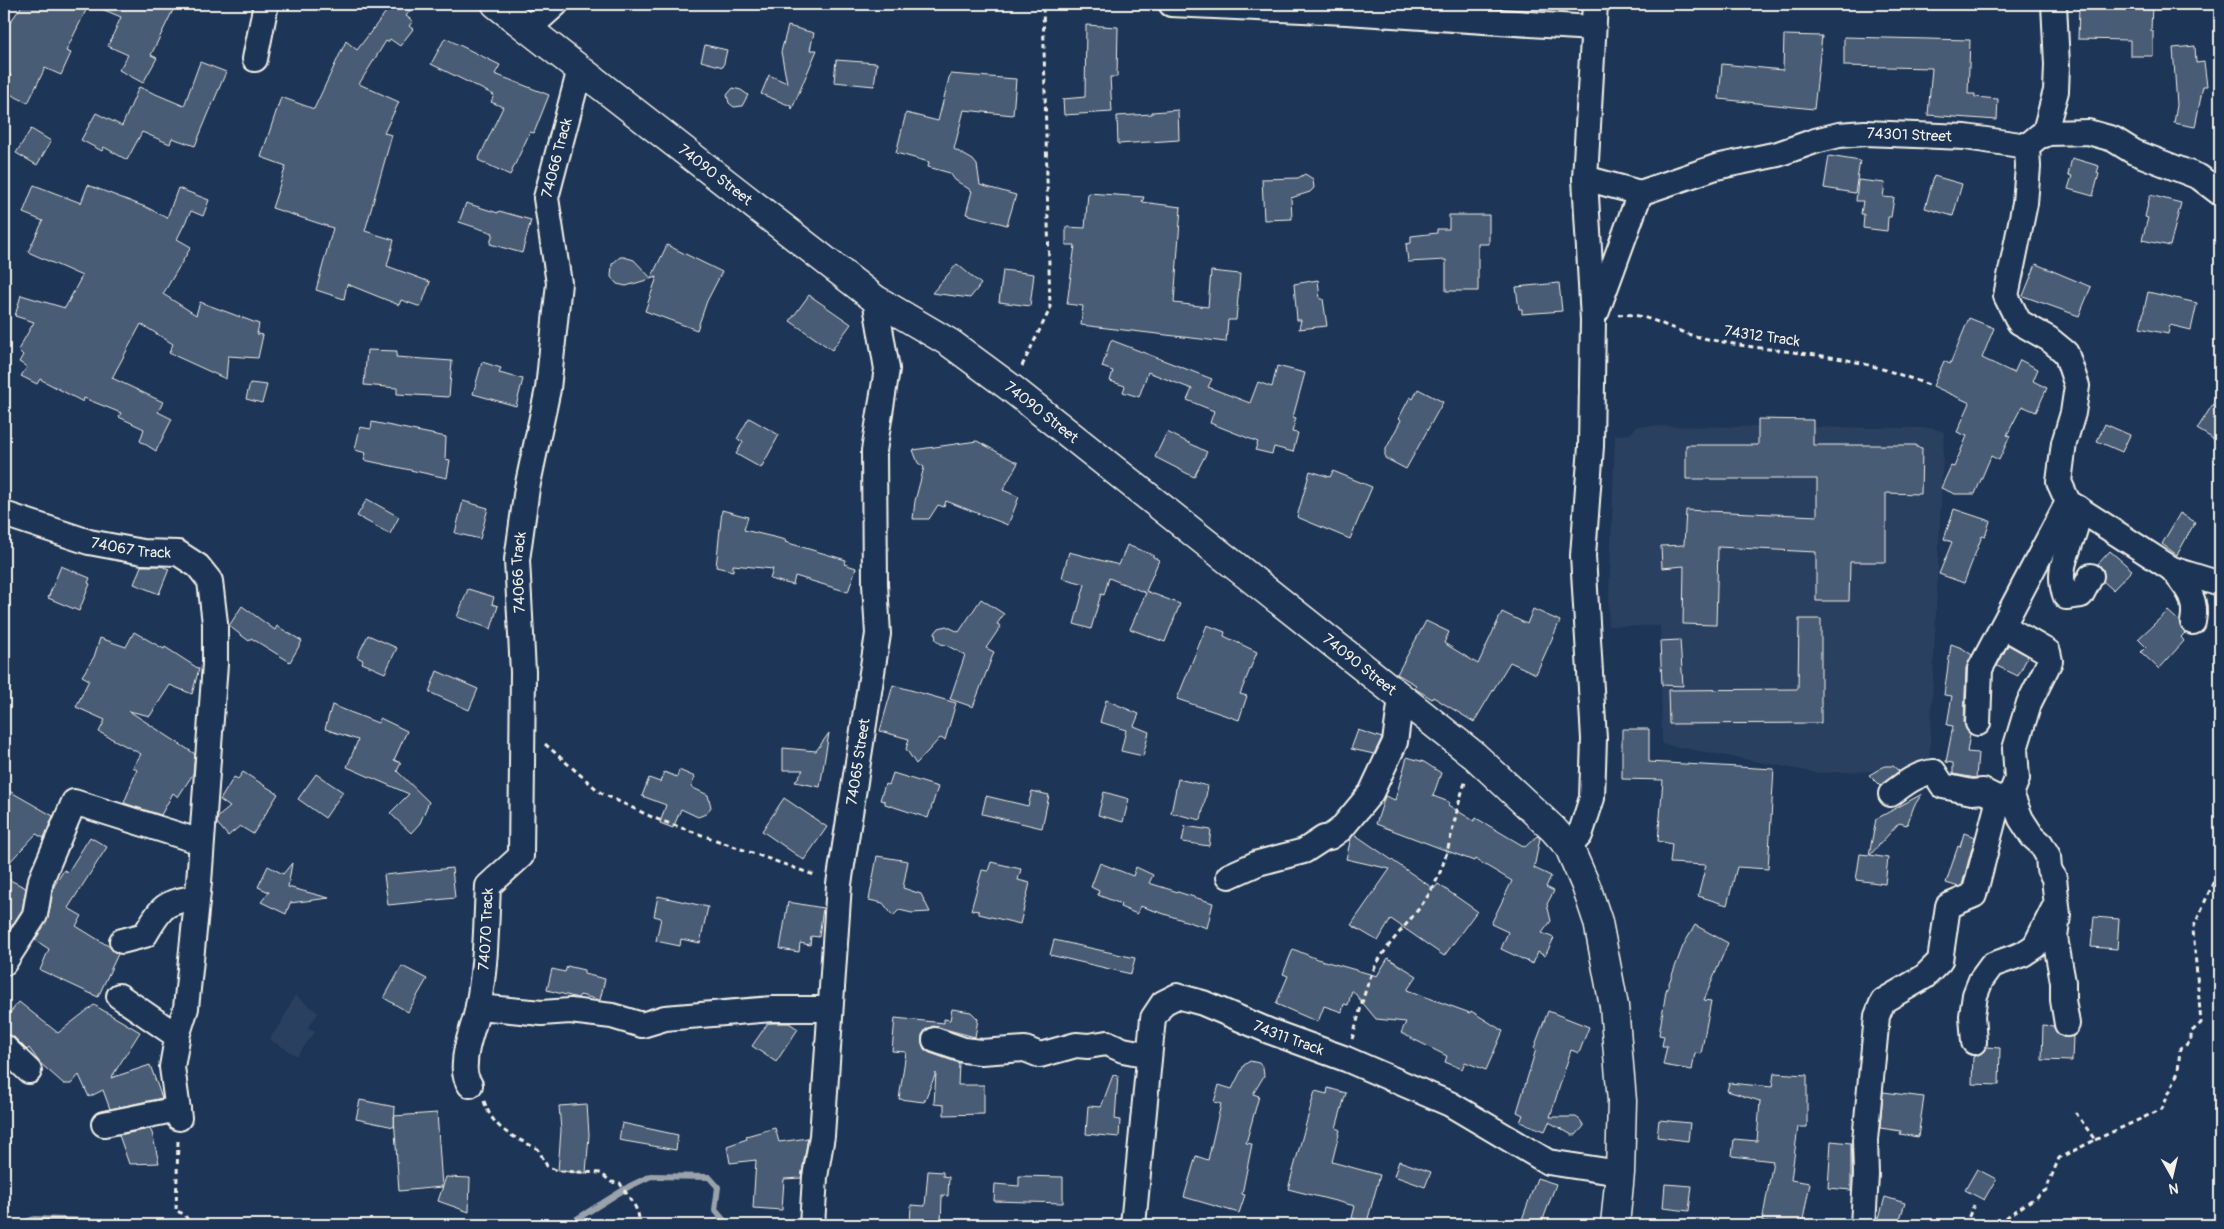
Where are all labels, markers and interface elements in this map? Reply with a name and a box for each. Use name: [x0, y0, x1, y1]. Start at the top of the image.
street label: 74066 Track: [537, 115, 577, 200]
street label: 74301 Street: [1866, 124, 1953, 147]
street label: 74090 Street: [674, 140, 757, 211]
street label: 74312 Track: [1723, 322, 1802, 351]
street label: 74090 Street: [1001, 378, 1083, 448]
street label: 74066 Track: [508, 530, 531, 613]
street label: 74067 Track: [89, 534, 172, 563]
street label: 74090 Street: [1319, 630, 1401, 701]
street label: 74065 Street: [842, 716, 875, 807]
street label: 74070 Track: [474, 887, 498, 971]
street label: 74311 Track: [1250, 1016, 1327, 1060]
north arrow: [2146, 1152, 2196, 1202]
text: N: [2168, 1179, 2180, 1197]

